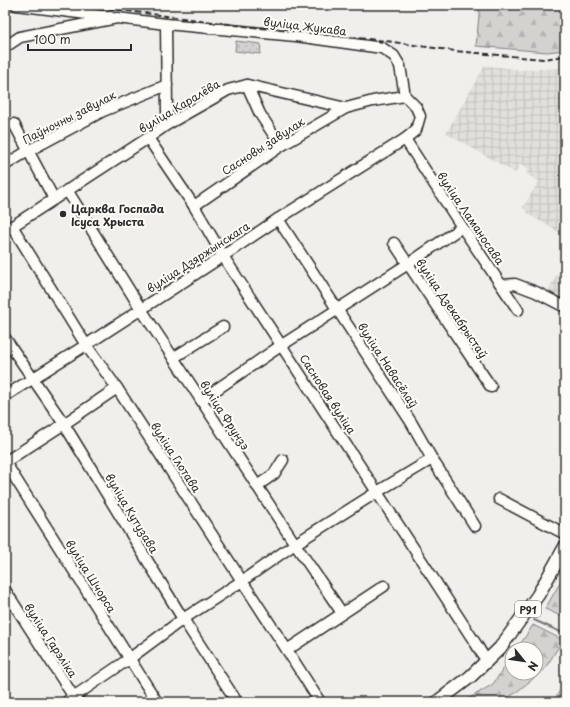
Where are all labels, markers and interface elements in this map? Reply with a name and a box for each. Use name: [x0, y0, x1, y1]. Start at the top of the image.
street label: вуліца Жукава: [263, 12, 348, 40]
scale bar: [28, 26, 131, 52]
text: 100 m: [34, 30, 71, 48]
street label: вуліца Каралёва: [135, 75, 223, 137]
street label: Паўночны завулак: [19, 86, 119, 148]
street label: Сасновы завулак: [218, 113, 308, 179]
street label: вуліца Ламаносава: [433, 168, 509, 268]
place label: Царква Госпада Ісуса Хрыста: [71, 200, 165, 230]
marker: Царква Госпада Ісуса Хрыста: [58, 209, 68, 219]
street label: вуліца Дзяржынскага: [143, 217, 253, 297]
street label: вуліца Дзекабрыстаў: [412, 255, 492, 361]
street label: вуліца Навасёлаў: [354, 319, 422, 411]
street label: Сасновая вуліца: [296, 351, 360, 438]
street label: вуліца Фрунзэ: [196, 377, 254, 453]
street label: вуліца Глотава: [147, 418, 205, 496]
street label: вуліца Кутузава: [101, 470, 163, 556]
street label: вуліца Шчорса: [62, 536, 120, 616]
street label: вуліца Гарэліка: [20, 599, 82, 681]
road number: Р91: [515, 601, 541, 617]
north arrow: [504, 641, 544, 681]
text: N: [523, 658, 543, 675]

